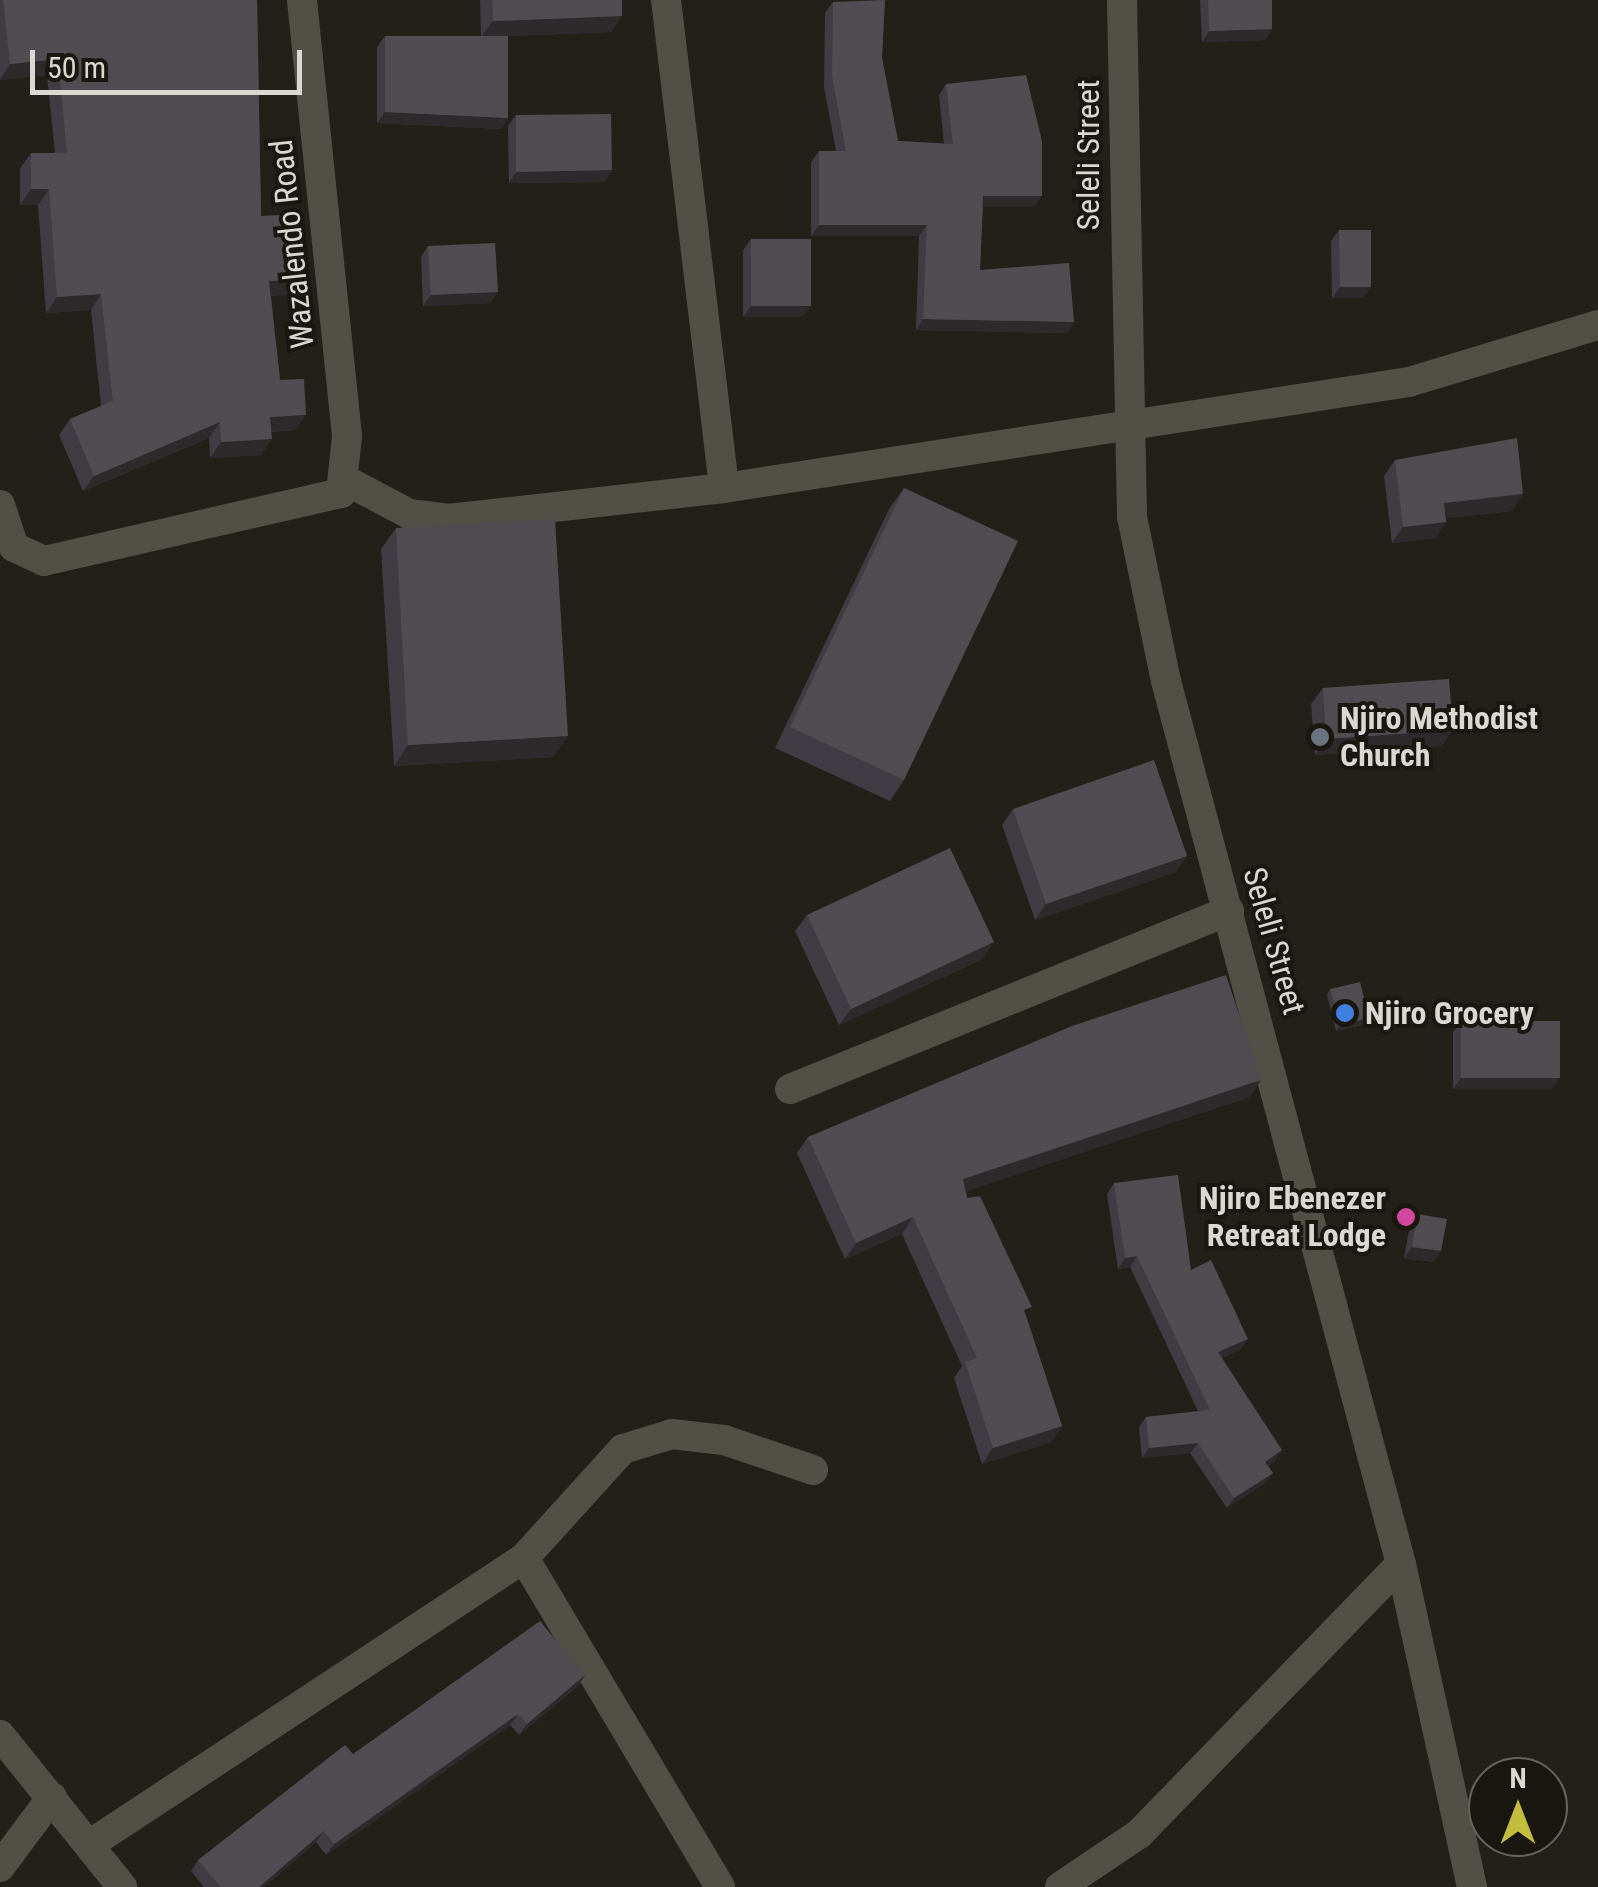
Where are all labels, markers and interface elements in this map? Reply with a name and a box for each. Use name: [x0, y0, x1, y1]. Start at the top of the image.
scale bar: [35, 30, 308, 92]
text: 50 m: [47, 50, 106, 85]
street label: Seleli Street: [1069, 80, 1107, 230]
street label: Wazalendo Road: [262, 138, 322, 350]
place label: Njiro Methodist Church: [1340, 700, 1538, 775]
marker: Njiro Methodist Church: [1309, 726, 1331, 748]
street label: Seleli Street: [1235, 863, 1313, 1019]
place label: Njiro Grocery: [1365, 994, 1534, 1032]
marker: Njiro Grocery: [1334, 1002, 1356, 1024]
place label: Njiro Ebenezer Retreat Lodge: [1199, 1180, 1386, 1255]
marker: Njiro Ebenezer Retreat Lodge: [1395, 1206, 1417, 1228]
north arrow: [1468, 1757, 1568, 1857]
text: N: [1509, 1762, 1527, 1795]

